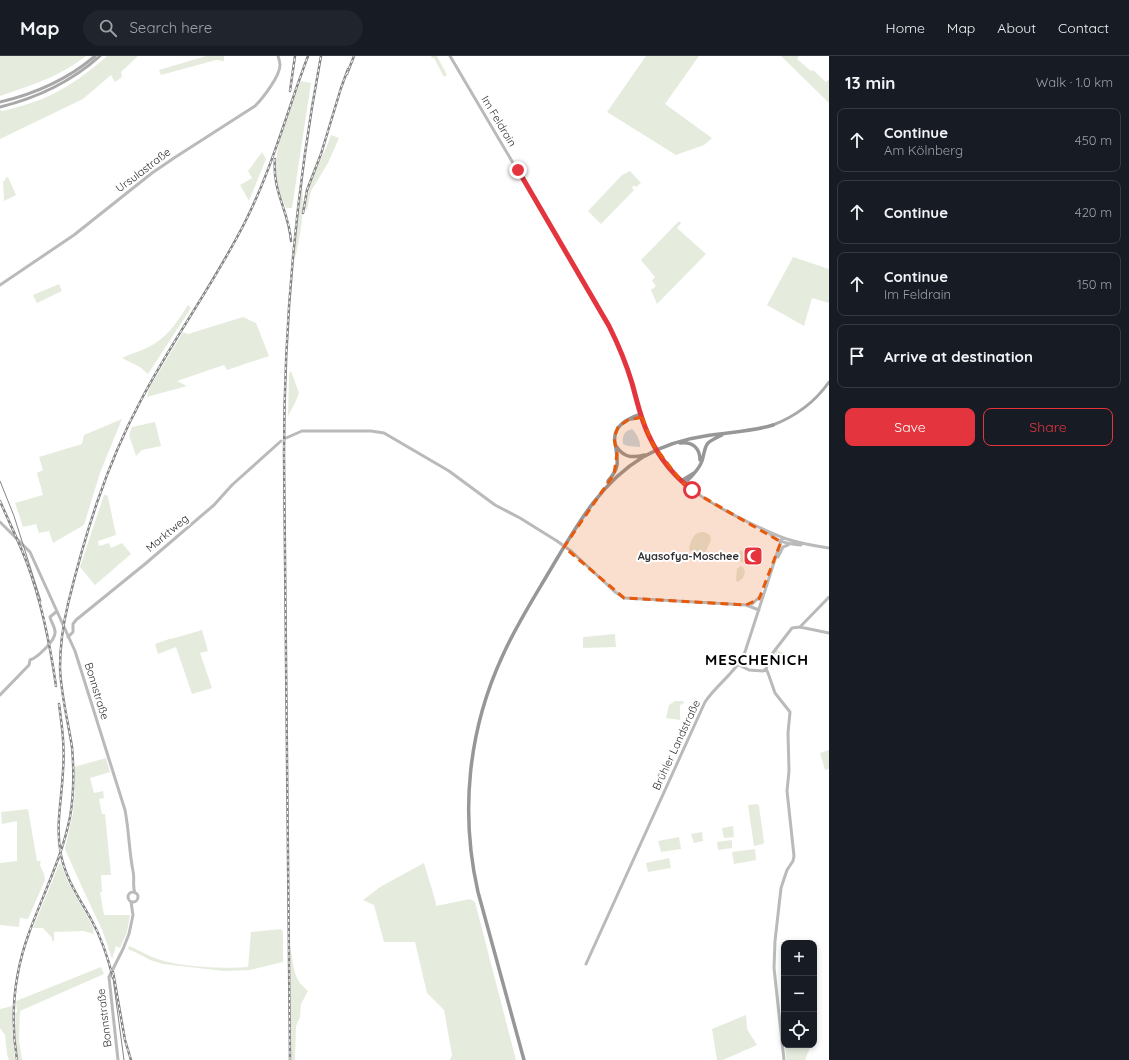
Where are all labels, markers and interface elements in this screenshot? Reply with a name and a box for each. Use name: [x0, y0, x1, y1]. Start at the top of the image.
search box: [83, 10, 363, 46]
text: Map: [20, 16, 59, 40]
icon: search: [97, 17, 119, 39]
text: Search here: [129, 18, 212, 37]
text: Home: [886, 19, 925, 37]
text: Map: [947, 19, 975, 37]
text: About: [997, 19, 1036, 37]
text: Contact: [1058, 19, 1109, 37]
text: 13 min: [845, 72, 895, 93]
text: Walk · 1.0 km: [1036, 74, 1113, 90]
street label: Im Feldrain: [478, 93, 520, 149]
text: Continue: [884, 123, 948, 142]
icon: ahead: [846, 129, 868, 151]
text: 450 m: [1075, 132, 1112, 148]
text: Am Kölnberg: [884, 142, 963, 158]
street label: Ursulastraße: [113, 145, 173, 195]
route end: [509, 161, 527, 179]
icon: ahead: [846, 201, 868, 223]
text: Continue: [884, 203, 948, 222]
text: 420 m: [1075, 204, 1112, 220]
text: Continue: [884, 267, 948, 286]
icon: ahead: [846, 273, 868, 295]
text: 150 m: [1077, 276, 1112, 292]
text: Im Feldrain: [884, 286, 951, 302]
icon: arrive: [846, 345, 868, 367]
text: Arrive at destination: [884, 347, 1033, 366]
button: Save: [845, 408, 975, 446]
button: Share: [983, 408, 1113, 446]
route start: [683, 481, 701, 499]
street label: Marktweg: [143, 511, 191, 555]
mosque icon: Ayasofya-Moschee: [742, 545, 764, 567]
place label: Ayasofya-Moschee: [638, 549, 740, 563]
district label: MESCHENICH: [705, 650, 809, 669]
street label: Bonnstraße: [82, 661, 112, 721]
street label: Brühler Landstraße: [649, 698, 703, 792]
map controls: [781, 940, 817, 1048]
button: +: [781, 940, 817, 976]
button: −: [781, 976, 817, 1012]
street label: Bonnstraße: [93, 988, 115, 1048]
button: locate: [781, 1012, 817, 1048]

